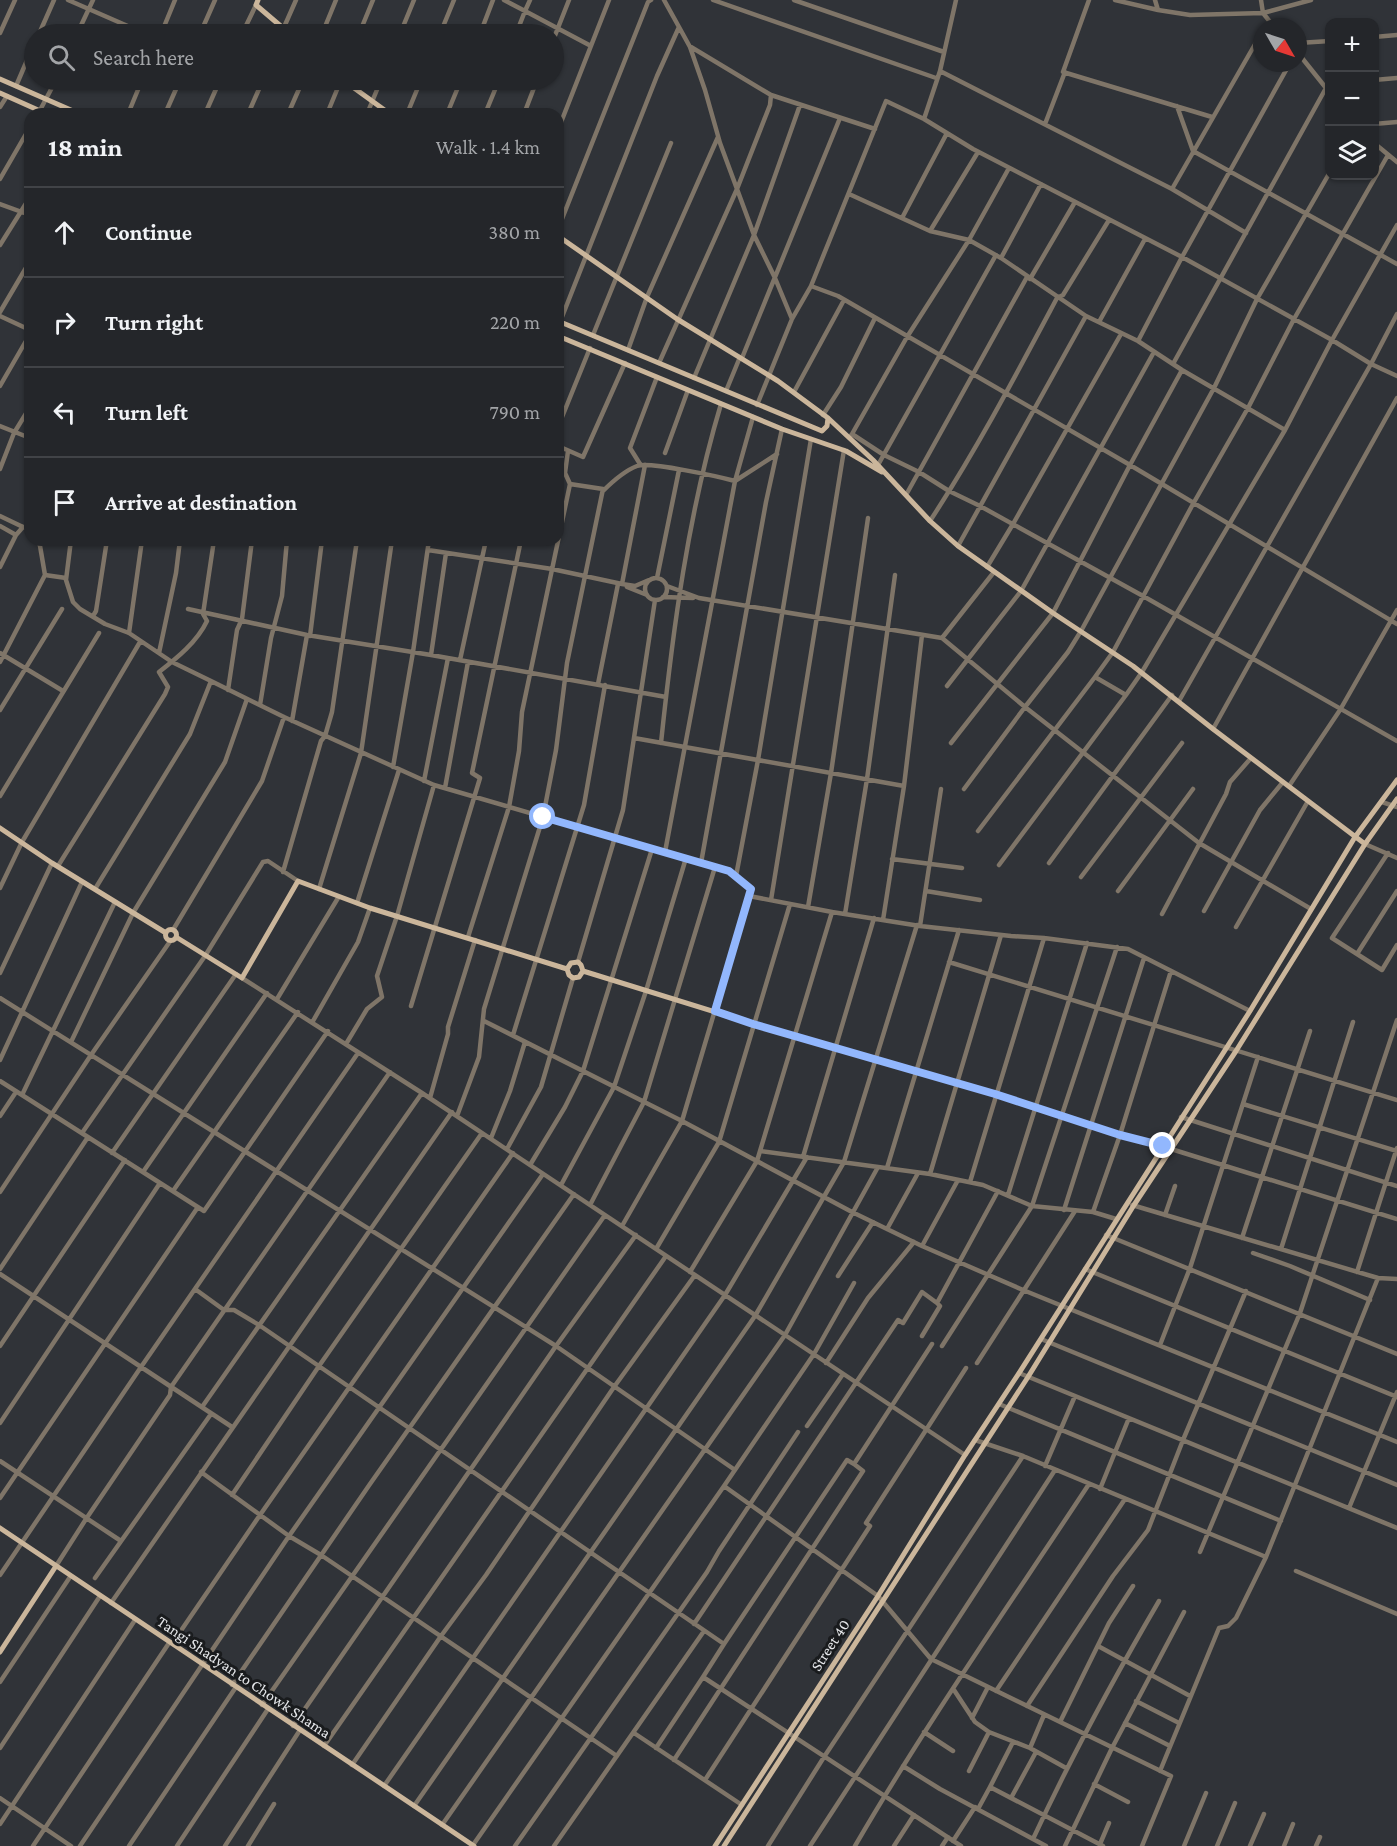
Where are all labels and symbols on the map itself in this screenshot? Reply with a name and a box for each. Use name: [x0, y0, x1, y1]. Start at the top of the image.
north arrow: [1253, 18, 1307, 72]
route start: [529, 803, 555, 829]
route end: [1149, 1132, 1175, 1158]
street label: Tangi Shadyan to Chowk Shama: [154, 1613, 334, 1743]
street label: Street 40: [807, 1616, 853, 1674]

